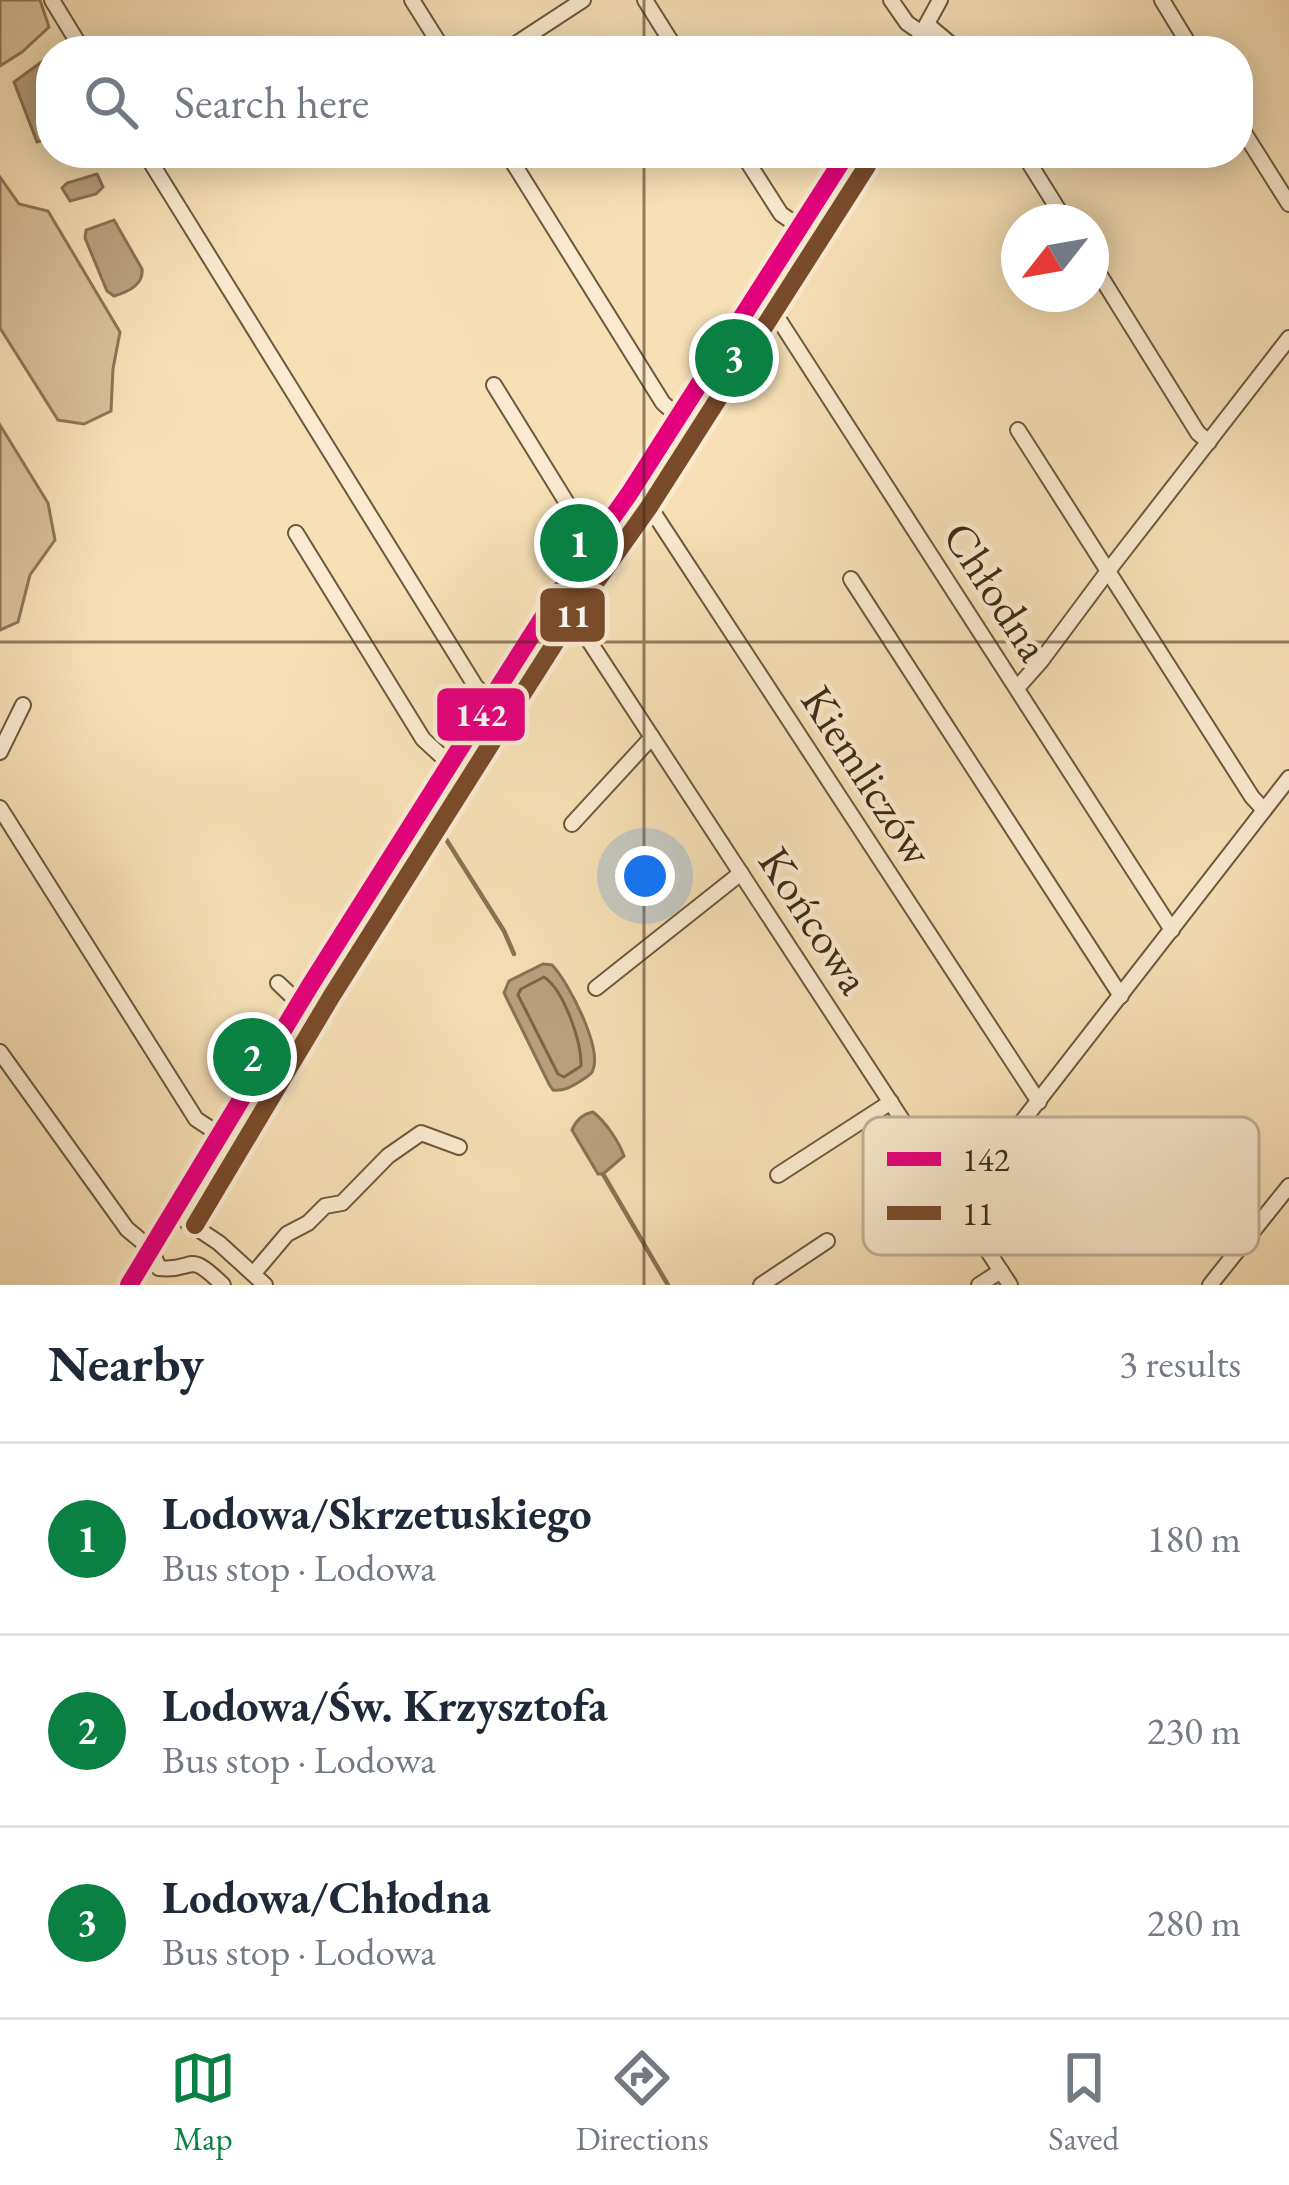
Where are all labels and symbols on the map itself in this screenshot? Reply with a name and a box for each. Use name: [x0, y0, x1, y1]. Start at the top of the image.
north arrow: [1001, 204, 1109, 312]
pin: 3: [695, 313, 773, 403]
pin: 1: [540, 498, 618, 588]
street label: Chłodna: [931, 510, 1063, 672]
line badge: 11: [538, 586, 607, 644]
text: 11: [556, 594, 590, 637]
street label: Kiemliczów: [788, 674, 948, 877]
line badge: 142: [435, 686, 527, 743]
text: 142: [455, 693, 508, 736]
street label: Końcowa: [746, 836, 884, 1005]
your location: [615, 846, 675, 906]
pin: 2: [213, 1012, 291, 1102]
legend: [863, 1117, 1259, 1255]
text: 142: [962, 1138, 1010, 1181]
text: 11: [962, 1192, 994, 1235]

